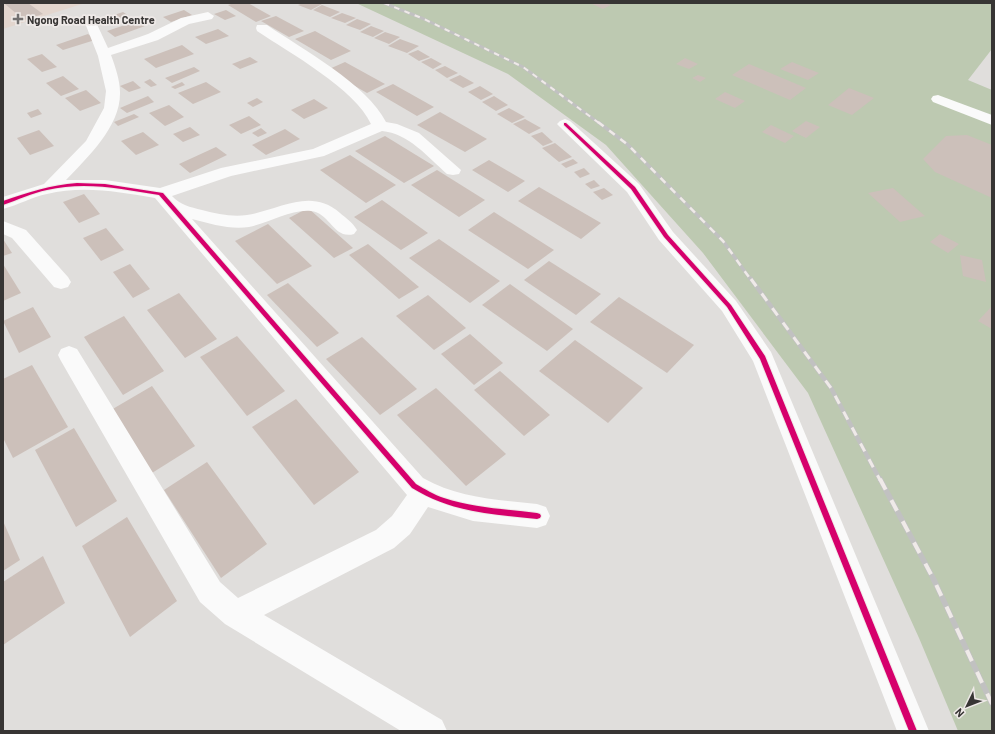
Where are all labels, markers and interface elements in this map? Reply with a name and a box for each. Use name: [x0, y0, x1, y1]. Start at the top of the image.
marker: Ngong Road Health Centre: [12, 13, 24, 25]
place label: Ngong Road Health Centre: [27, 13, 155, 26]
north arrow: [947, 686, 987, 726]
text: N: [952, 706, 967, 720]

